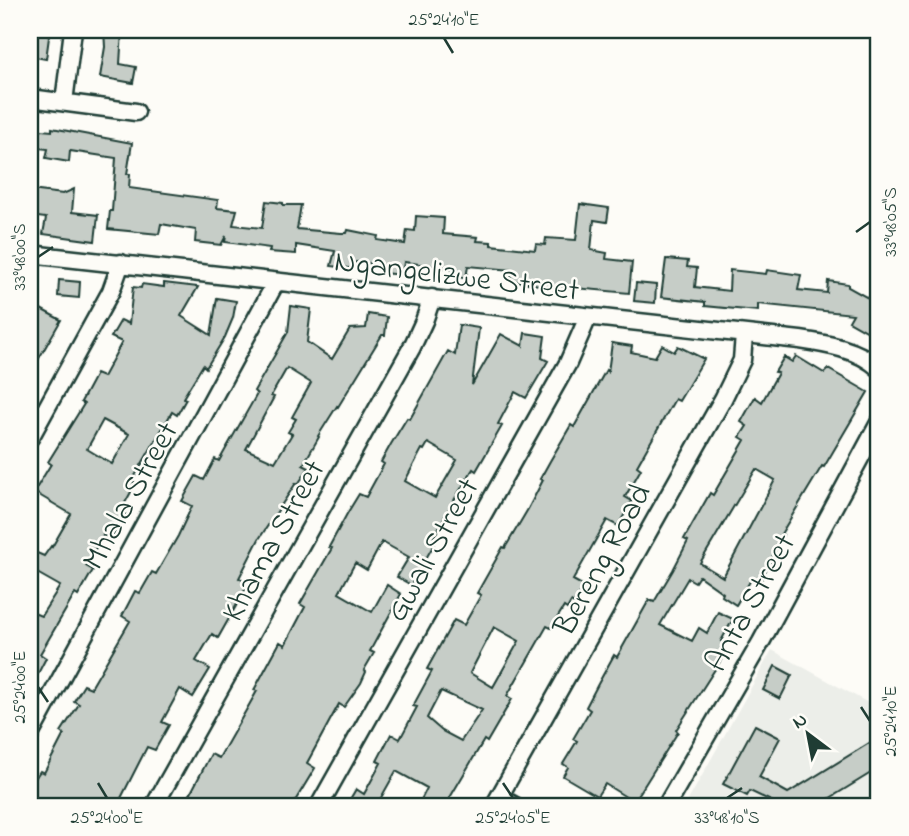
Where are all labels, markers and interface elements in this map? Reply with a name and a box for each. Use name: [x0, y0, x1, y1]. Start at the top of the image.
text: 25°24'10"E: [409, 8, 480, 34]
text: 33°48'05"S: [879, 187, 905, 257]
text: 33°48'00"S: [8, 223, 34, 291]
street label: Ngangelizwe Street: [331, 239, 582, 316]
street label: Mhala Street: [72, 414, 192, 579]
street label: Khama Street: [211, 452, 339, 631]
street label: Gwali Street: [375, 470, 493, 631]
street label: Bereng Road: [542, 476, 665, 646]
street label: Anta Street: [695, 526, 810, 682]
text: 25°24'00"E: [8, 650, 34, 724]
text: 25°24'10"E: [879, 685, 905, 756]
north arrow: [772, 700, 842, 770]
text: N: [788, 707, 813, 737]
text: 25°24'00"E: [71, 806, 144, 832]
text: 25°24'05"E: [475, 806, 551, 832]
text: 33°48'10"S: [694, 806, 760, 832]

